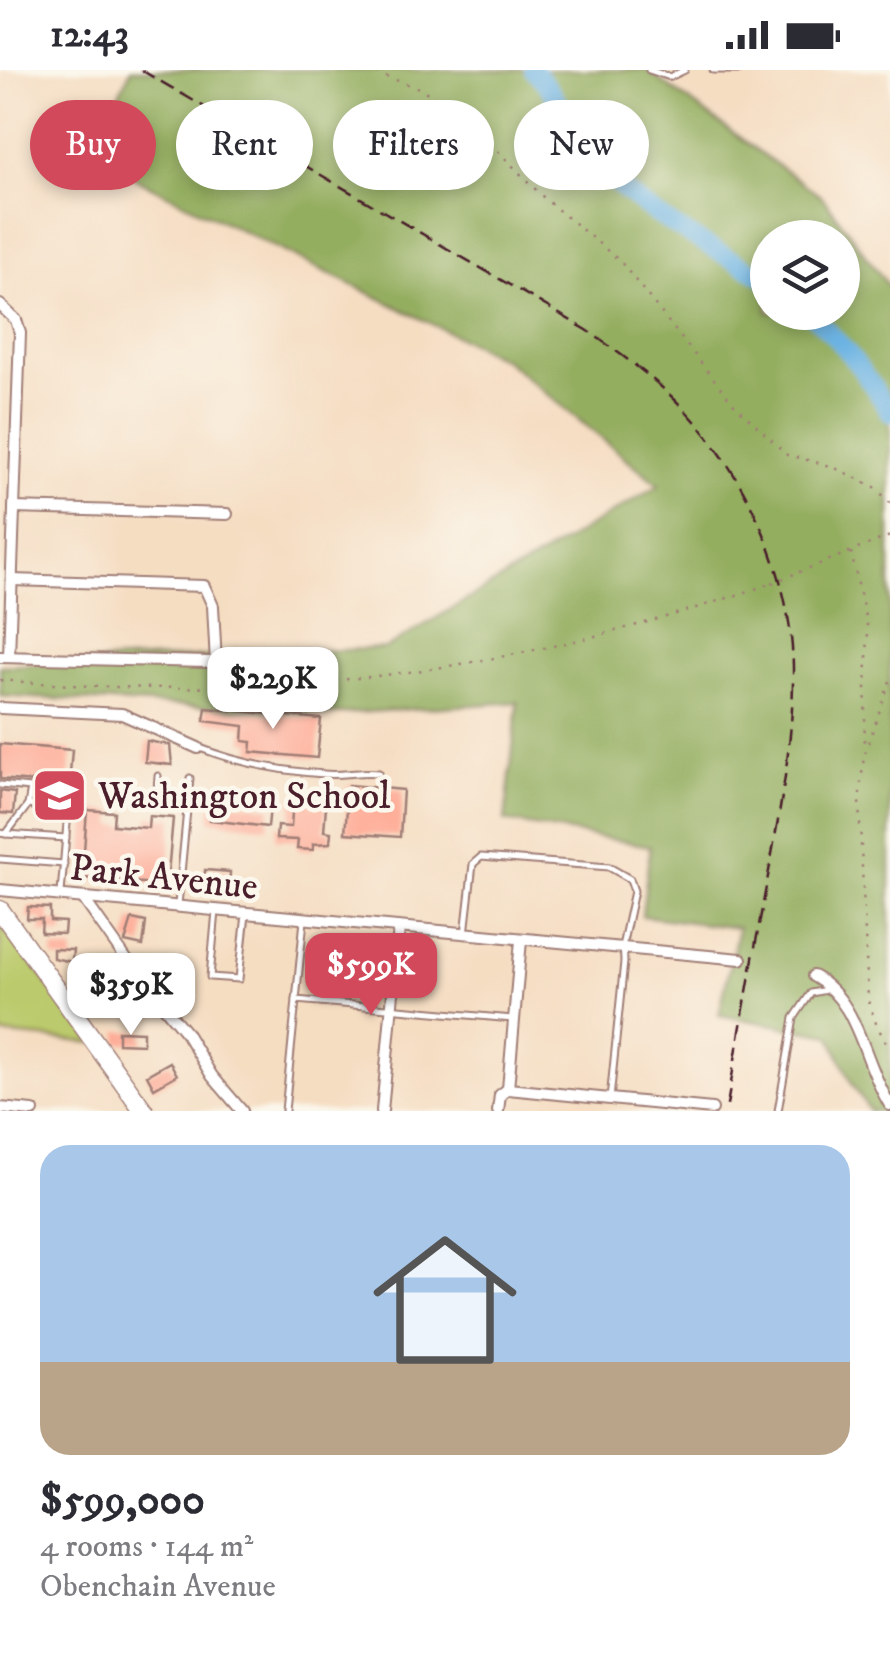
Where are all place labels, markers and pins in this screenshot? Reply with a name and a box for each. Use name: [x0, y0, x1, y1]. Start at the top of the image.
pin: $229K: [203, 647, 343, 732]
school or university icon: Washington School: [29, 765, 89, 825]
place label: Washington School: [97, 773, 391, 821]
pin: $599K: [301, 933, 441, 1018]
pin: $359K: [61, 953, 201, 1038]

